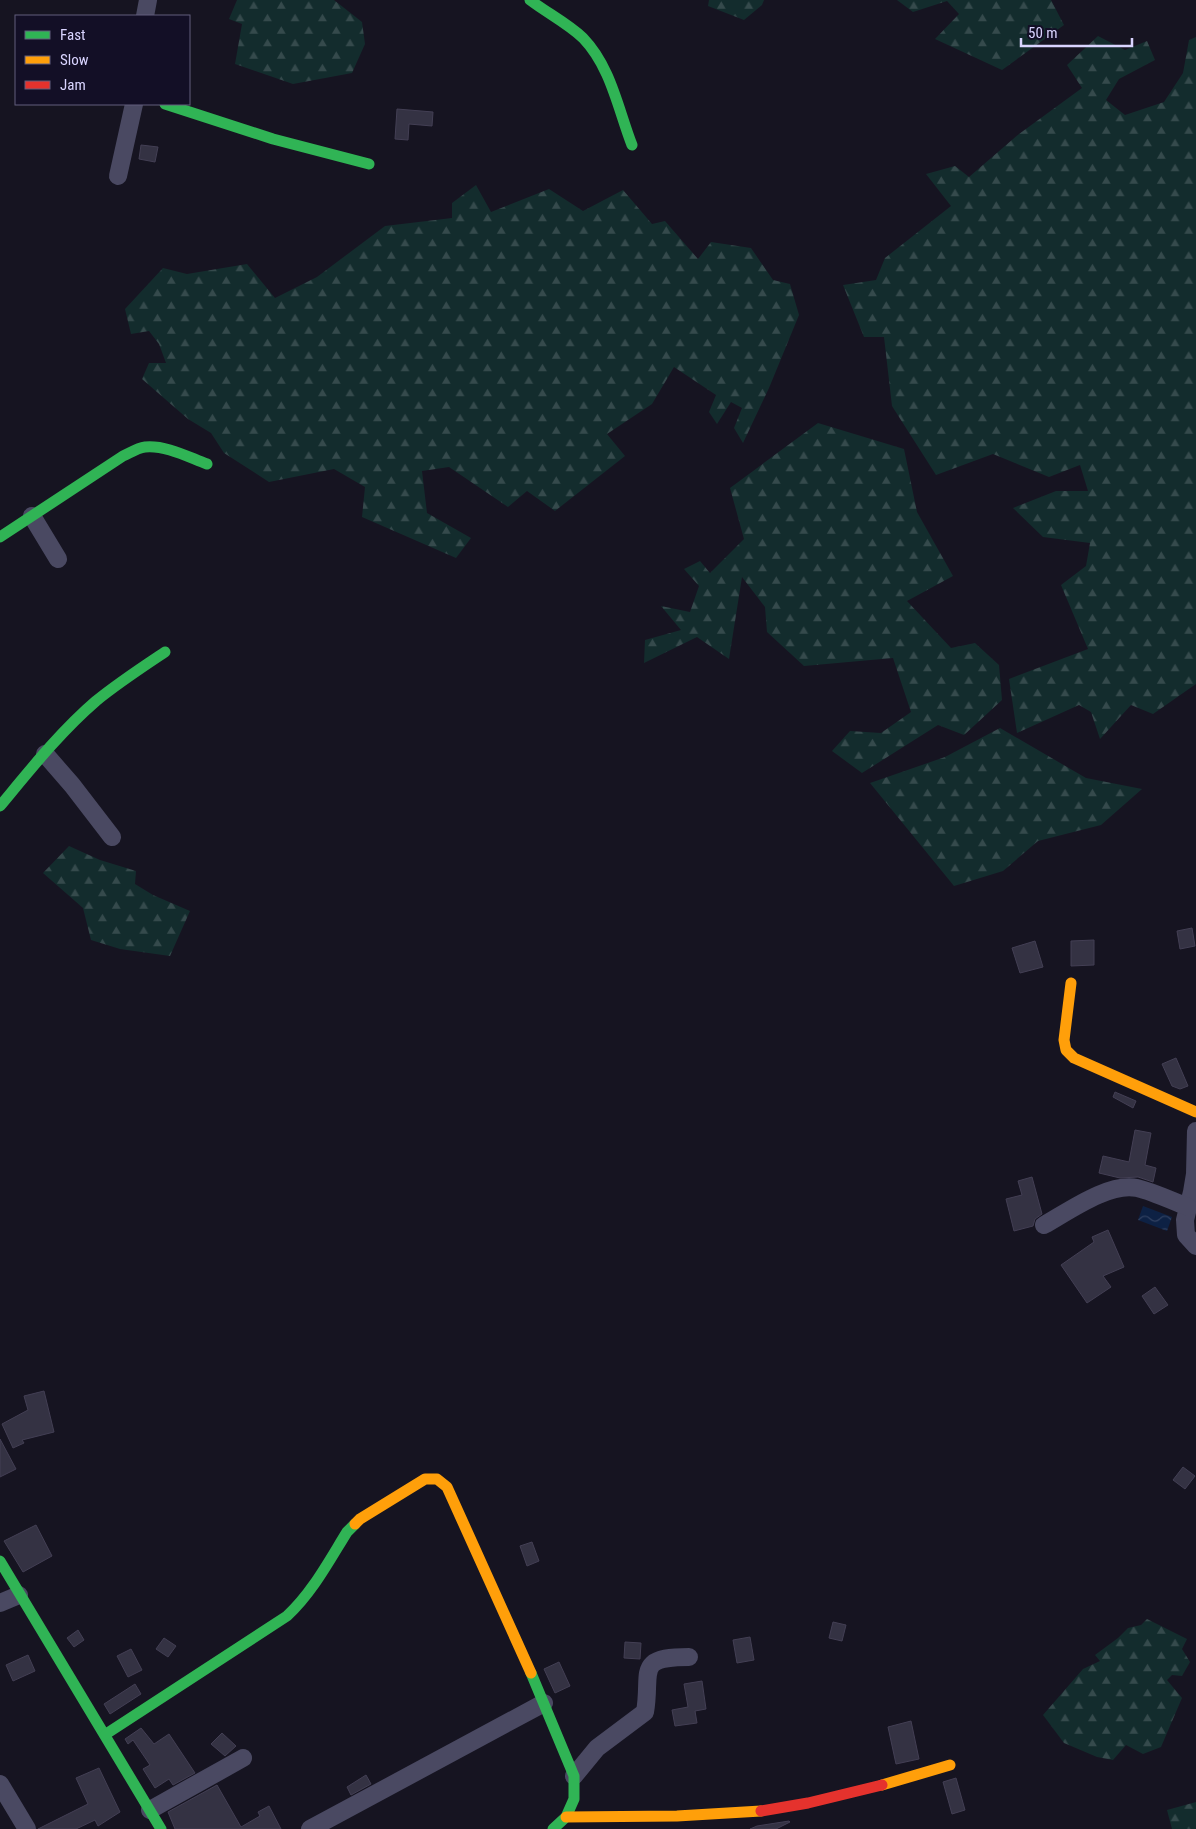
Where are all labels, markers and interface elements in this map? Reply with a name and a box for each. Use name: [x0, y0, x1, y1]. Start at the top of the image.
legend: [15, 15, 190, 105]
scale bar: [1021, 15, 1132, 47]
text: 50 m: [1028, 24, 1058, 42]
text: Fast: [60, 26, 85, 44]
text: Slow: [60, 51, 89, 69]
text: Jam: [60, 76, 86, 94]

